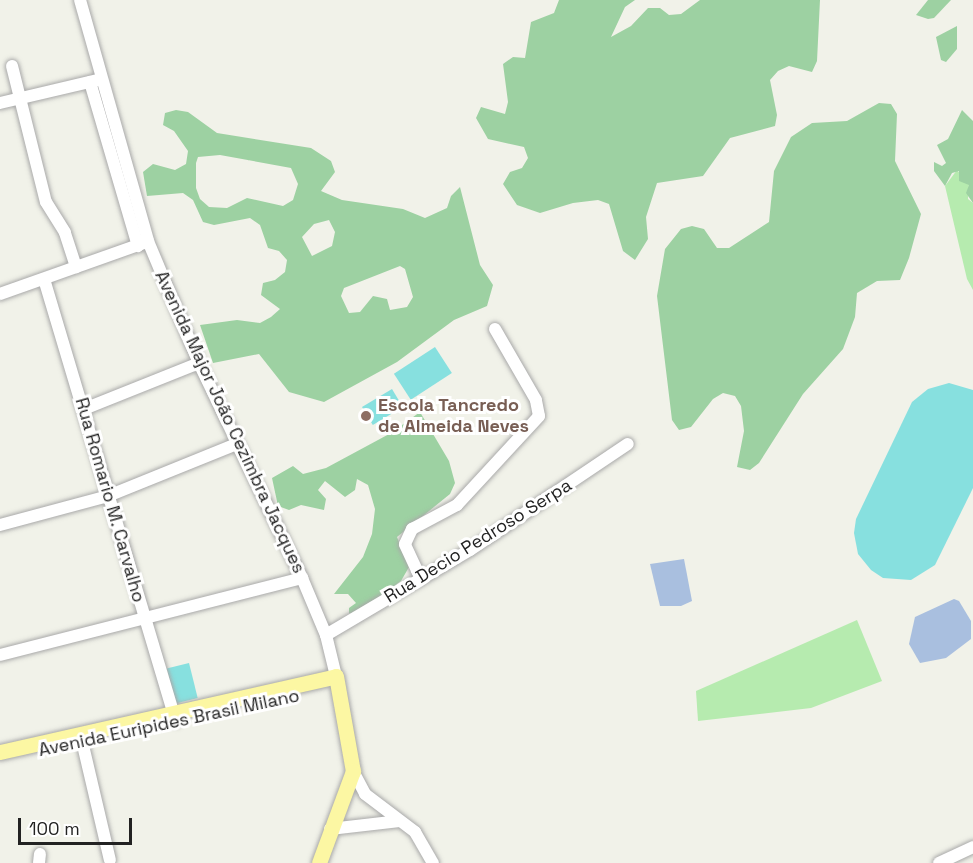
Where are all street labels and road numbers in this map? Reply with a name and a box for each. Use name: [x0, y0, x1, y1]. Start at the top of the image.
street label: Avenida Major João Cezimbra Jacques: [150, 267, 310, 577]
street label: Rua Romario M. Carvalho: [70, 395, 150, 605]
street label: Rua Decio Pedroso Serpa: [380, 474, 576, 608]
street label: Avenida Euripides Brasil Milano: [37, 685, 301, 761]

